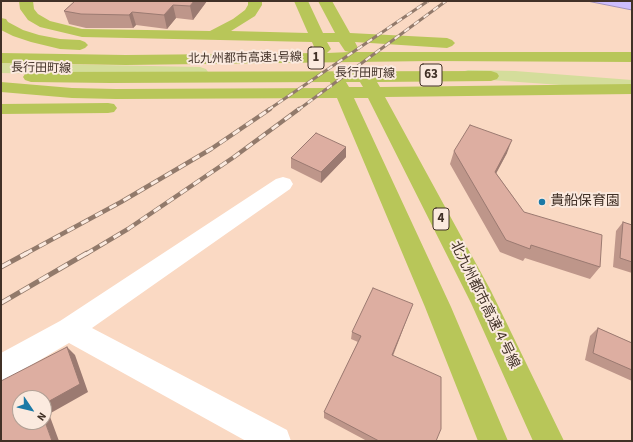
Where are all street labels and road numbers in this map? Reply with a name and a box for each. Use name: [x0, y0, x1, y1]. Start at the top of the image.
road number: 1: [308, 47, 324, 69]
street label: 北九州都市高速1号線: [188, 51, 302, 67]
street label: 長行田町線: [11, 61, 71, 77]
road number: 63: [420, 64, 442, 86]
street label: 長行田町線: [335, 66, 395, 82]
road number: 4: [433, 208, 449, 230]
street label: 北九州都市高速４号線: [446, 238, 522, 372]

